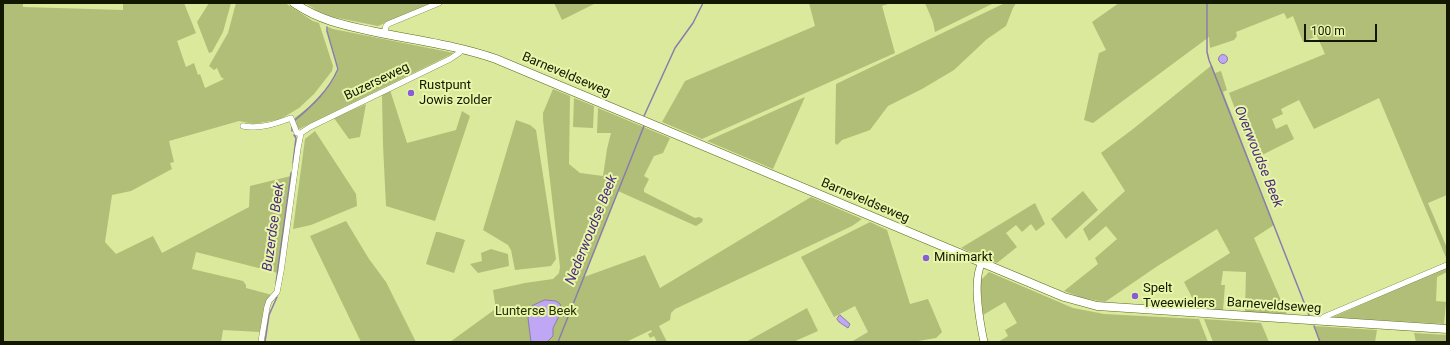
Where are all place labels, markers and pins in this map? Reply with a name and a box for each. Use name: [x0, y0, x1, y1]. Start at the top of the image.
place label: Rustpunt Jowis zolder: [419, 78, 492, 109]
marker: Rustpunt Jowis zolder: [406, 88, 416, 98]
place label: Minimarkt: [934, 250, 993, 266]
marker: Minimarkt: [921, 253, 931, 263]
place label: Spelt Tweewielers: [1143, 281, 1215, 312]
marker: Spelt Tweewielers: [1130, 291, 1140, 301]

